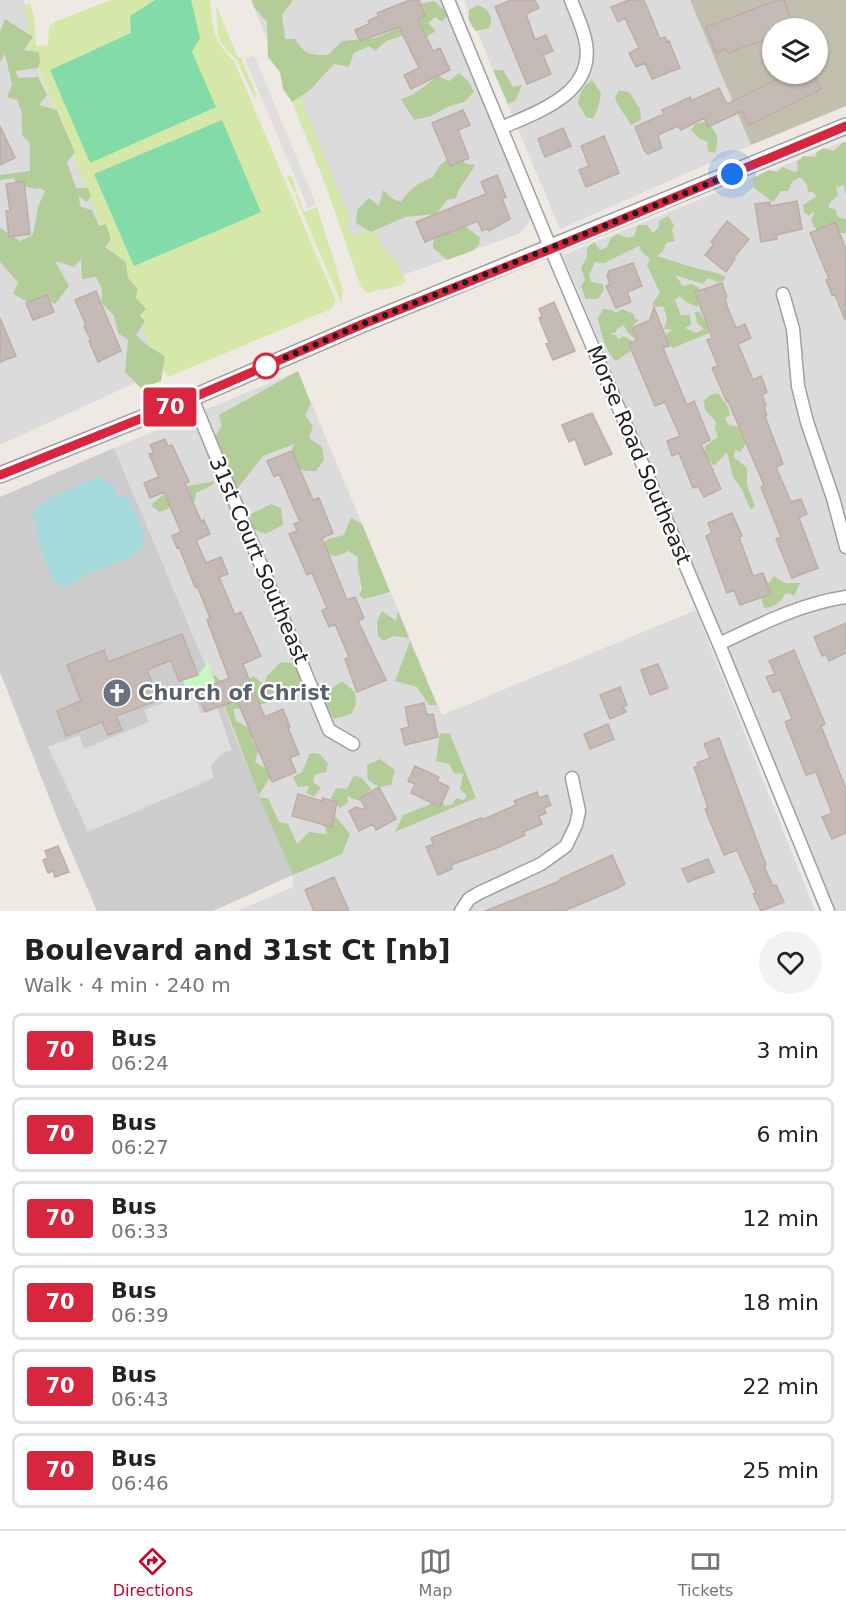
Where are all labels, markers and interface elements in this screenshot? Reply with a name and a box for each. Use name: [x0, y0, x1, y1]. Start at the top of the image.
map controls: [762, 18, 828, 84]
button: layers: [762, 18, 828, 84]
your location: [717, 159, 747, 189]
street label: Morse Road Southeast: [582, 342, 696, 568]
unlabelled marker: [253, 353, 279, 379]
line badge: 70: [143, 388, 197, 426]
text: 70: [155, 395, 185, 419]
street label: 31st Court Southeast: [204, 453, 314, 667]
church icon: Church of Christ: [101, 677, 133, 709]
place label: Church of Christ: [138, 681, 330, 705]
button: heart: [759, 931, 822, 994]
text: Boulevard and 31st Ct [nb]: [24, 934, 450, 967]
text: Walk · 4 min · 240 m: [24, 973, 231, 997]
text: Bus: [111, 1026, 157, 1051]
text: 70: [45, 1038, 75, 1062]
text: 3 min: [757, 1038, 819, 1063]
text: 06:24: [111, 1051, 169, 1075]
text: Bus: [111, 1110, 157, 1135]
text: 70: [45, 1122, 75, 1146]
text: 6 min: [757, 1122, 819, 1147]
text: 06:27: [111, 1135, 169, 1159]
text: Bus: [111, 1194, 157, 1219]
text: 70: [45, 1206, 75, 1230]
text: 12 min: [743, 1206, 819, 1231]
text: 06:33: [111, 1219, 169, 1243]
text: Bus: [111, 1278, 157, 1303]
text: 70: [45, 1290, 75, 1314]
text: 18 min: [743, 1290, 819, 1315]
text: 06:39: [111, 1303, 169, 1327]
text: Bus: [111, 1362, 157, 1387]
text: 70: [45, 1374, 75, 1398]
text: 22 min: [743, 1374, 819, 1399]
text: 06:43: [111, 1387, 169, 1411]
text: Bus: [111, 1446, 157, 1471]
text: 70: [45, 1458, 75, 1482]
text: 25 min: [743, 1458, 819, 1483]
text: 06:46: [111, 1471, 169, 1495]
tab: Directions: [113, 1545, 193, 1600]
tab: Map: [419, 1545, 452, 1600]
tab: Tickets: [678, 1545, 733, 1600]

